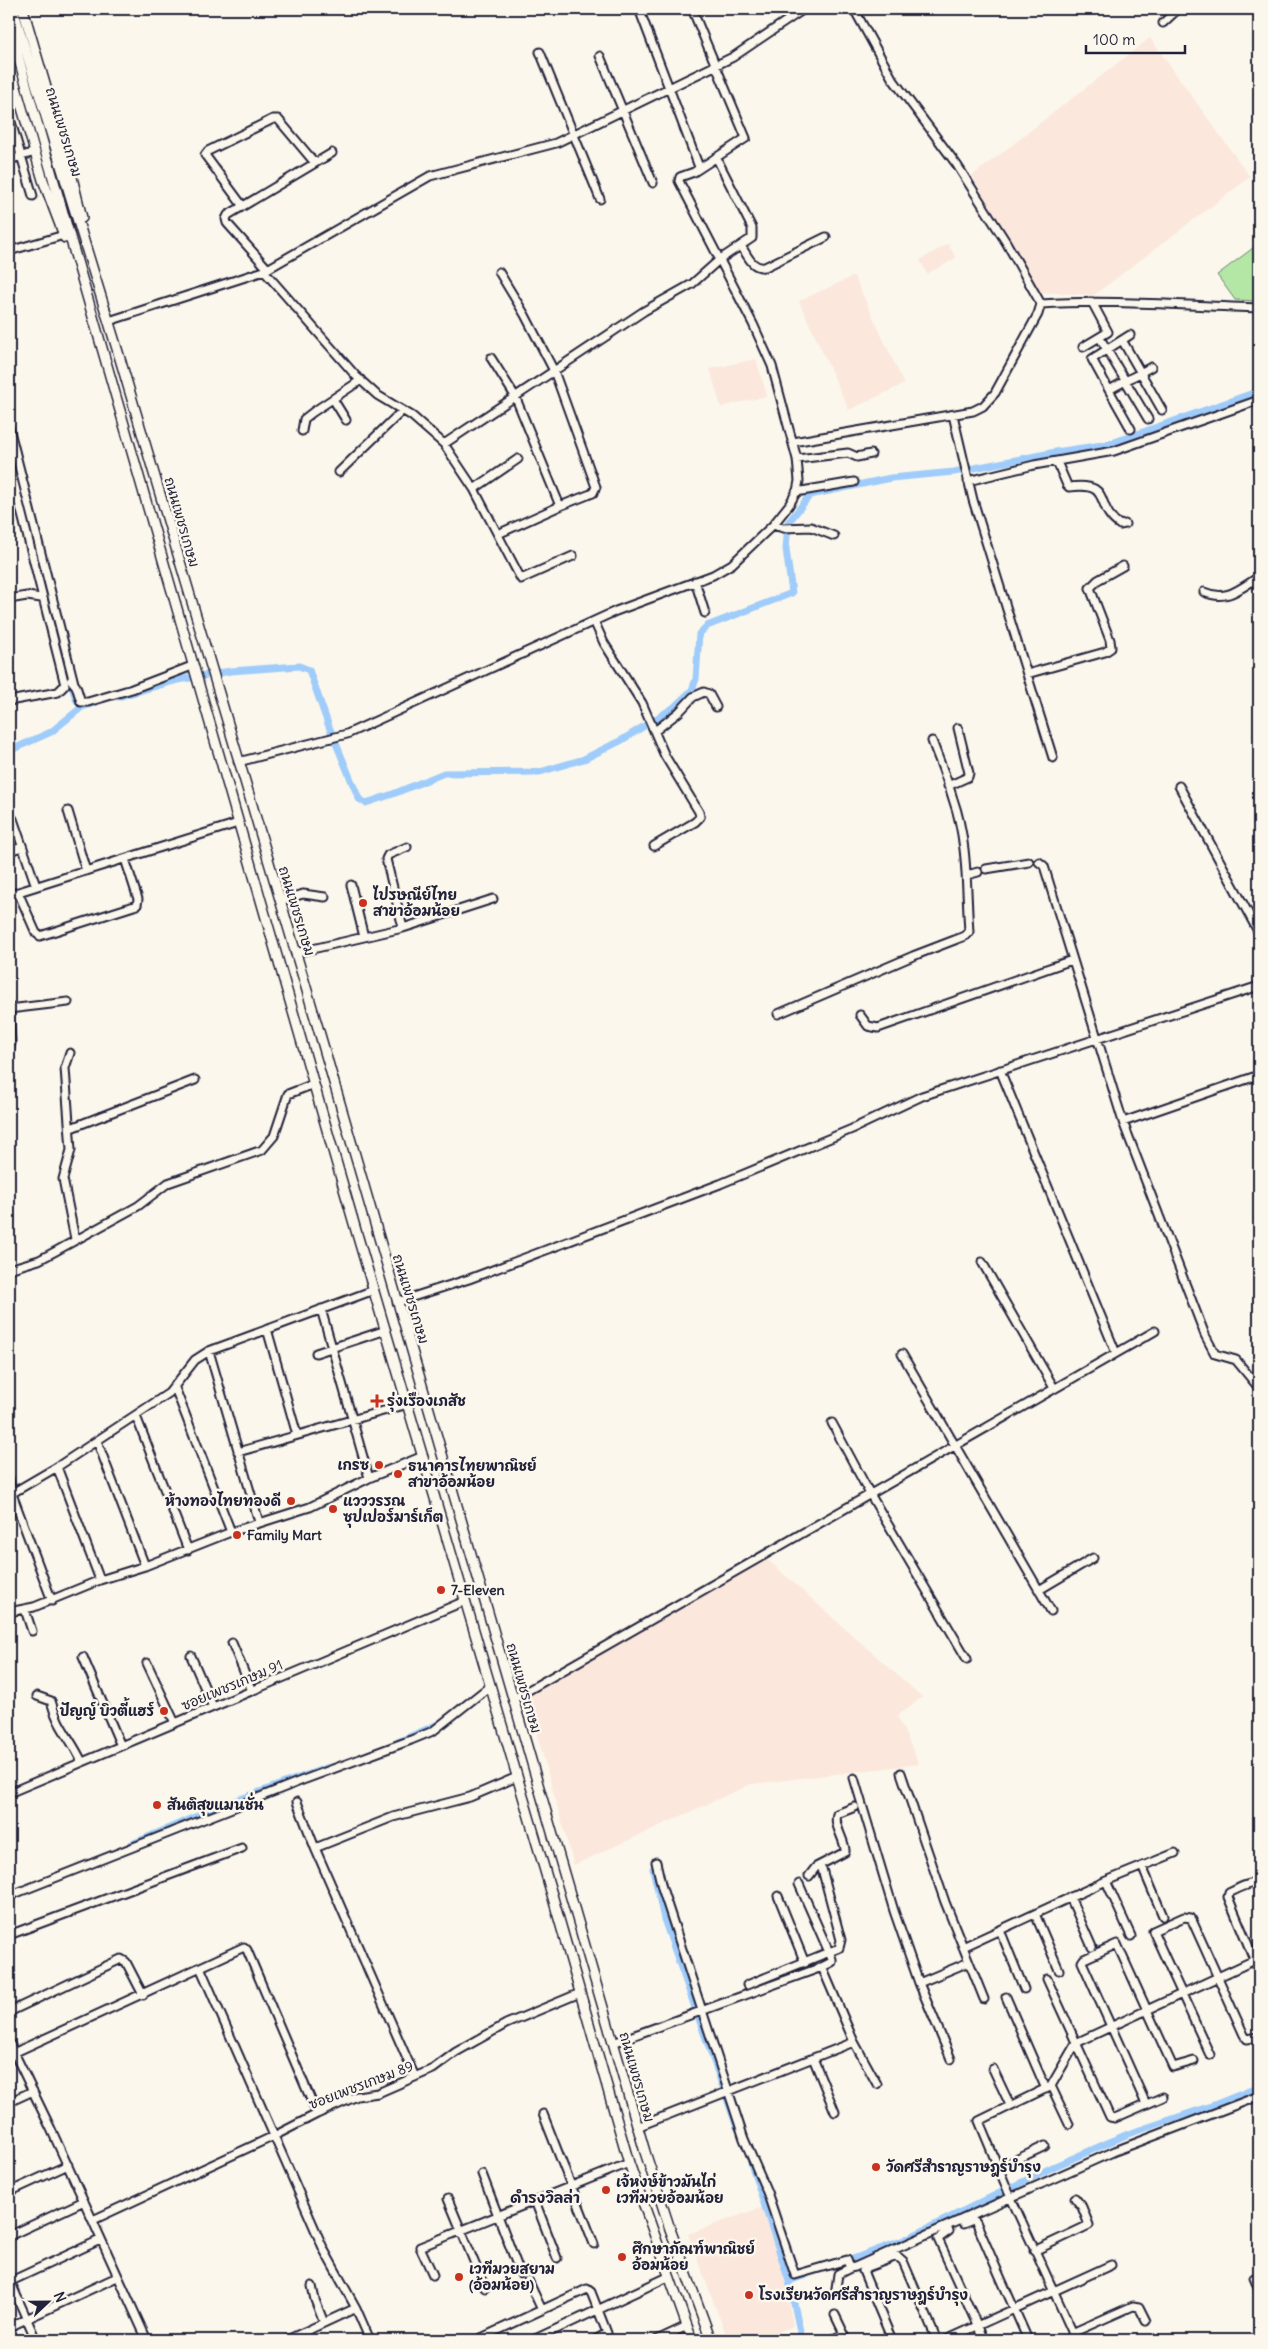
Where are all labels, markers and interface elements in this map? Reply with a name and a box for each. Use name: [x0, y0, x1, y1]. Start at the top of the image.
scale bar: [1086, 22, 1184, 54]
text: 100 m: [1093, 30, 1135, 49]
street label: ถนนเพชรเกษม: [42, 85, 86, 179]
street label: ถนนเพชรเกษม: [161, 475, 203, 569]
street label: ถนนเพชรเกษม: [275, 864, 319, 958]
place label: ไปรษณีย์ไทย สาขาอ้อมน้อย: [372, 885, 460, 920]
marker: ไปรษณีย์ไทย สาขาอ้อมน้อย: [357, 897, 369, 909]
street label: ถนนเพชรเกษม: [389, 1252, 433, 1346]
place label: รุ่งเรืองเภสัช: [387, 1391, 466, 1412]
marker: รุ่งเรืองเภสัช: [371, 1395, 383, 1407]
place label: เกรซ: [337, 1456, 370, 1474]
place label: ธนาคารไทยพาณิชย์ สาขาอ้อมน้อย: [408, 1456, 537, 1491]
marker: เกรซ: [373, 1459, 385, 1471]
marker: ธนาคารไทยพาณิชย์ สาขาอ้อมน้อย: [392, 1468, 404, 1480]
place label: ห้างทองไทยทองดี: [165, 1491, 281, 1510]
place label: แวววรรณ ซุปเปอร์มาร์เก็ต: [343, 1492, 444, 1528]
marker: ห้างทองไทยทองดี: [285, 1495, 297, 1507]
marker: แวววรรณ ซุปเปอร์มาร์เก็ต: [327, 1503, 339, 1515]
place label: Family Mart: [247, 1526, 322, 1544]
marker: Family Mart: [231, 1529, 243, 1541]
place label: 7-Eleven: [451, 1581, 505, 1599]
marker: 7-Eleven: [435, 1584, 447, 1596]
street label: ถนนเพชรเกษม: [503, 1641, 545, 1735]
street label: ซอยเพชรเกษม 91: [179, 1656, 285, 1714]
place label: ปัญญ์ บิวตี้แฮร์: [59, 1696, 154, 1720]
marker: ปัญญ์ บิวตี้แฮร์: [158, 1705, 170, 1717]
place label: สันติสุขแมนชั่น: [167, 1792, 264, 1816]
marker: สันติสุขแมนชั่น: [151, 1799, 163, 1811]
street label: ถนนเพชรเกษม: [616, 2030, 658, 2124]
street label: ซอยเพชรเกษม 89: [306, 2057, 416, 2113]
place label: วัดศรีสําราญราษฎร์บํารุง: [886, 2157, 1041, 2178]
marker: วัดศรีสําราญราษฎร์บํารุง: [870, 2161, 882, 2173]
place label: เจ้หงษ์ข้าวมันไก่ เวทีมวยอ้อมน้อย: [616, 2172, 724, 2207]
marker: เจ้หงษ์ข้าวมันไก่ เวทีมวยอ้อมน้อย: [600, 2184, 612, 2196]
district label: ดำรงวิลล่า: [510, 2188, 580, 2207]
place label: ศึกษาภัณฑ์พาณิชย์ อ้อมน้อย: [632, 2239, 755, 2274]
marker: ศึกษาภัณฑ์พาณิชย์ อ้อมน้อย: [616, 2251, 628, 2263]
place label: เวทีมวยสยาม (อ้อมน้อย): [469, 2259, 555, 2294]
marker: เวทีมวยสยาม (อ้อมน้อย): [453, 2271, 465, 2283]
north arrow: [22, 2276, 72, 2326]
place label: โรงเรียนวัดศรีสําราญราษฎร์บํารุง: [758, 2285, 968, 2306]
text: N: [50, 2289, 70, 2305]
marker: โรงเรียนวัดศรีสําราญราษฎร์บํารุง: [743, 2289, 755, 2301]

